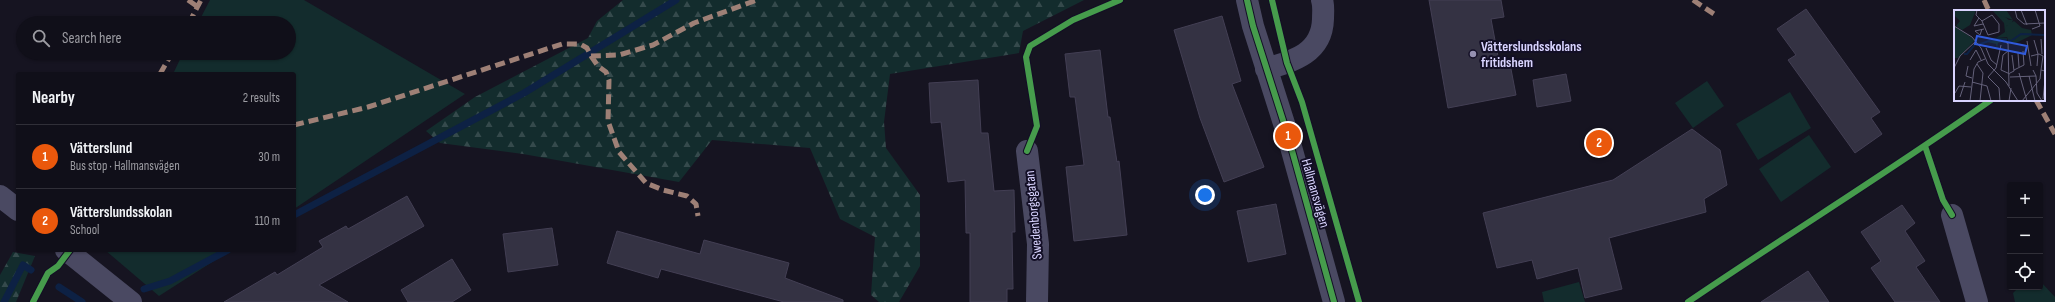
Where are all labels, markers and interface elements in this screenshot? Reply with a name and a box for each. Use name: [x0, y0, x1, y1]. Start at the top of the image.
inset map: [1954, 10, 2045, 101]
search box: [16, 16, 296, 60]
icon: search: [30, 27, 52, 49]
text: Search here: [62, 29, 122, 48]
place label: Vätterslundsskolans fritidshem: [1481, 38, 1582, 71]
marker: Vätterslundsskolans fritidshem: [1468, 49, 1478, 59]
text: Nearby: [32, 88, 75, 108]
text: 2 results: [243, 90, 280, 106]
pin: 1: [1275, 121, 1301, 151]
pin: 2: [1586, 128, 1612, 158]
text: Vätterslund: [70, 139, 132, 158]
text: 1: [42, 149, 48, 165]
text: 30 m: [258, 149, 280, 165]
street label: Hallmansvägen: [1298, 157, 1333, 230]
text: Bus stop · Hallmansvägen: [70, 158, 180, 174]
street label: Swedenborgsgatan: [1021, 170, 1046, 260]
map controls: [2007, 182, 2043, 290]
button: +: [2007, 182, 2043, 218]
your location: [1195, 185, 1215, 205]
text: Vätterslundsskolan: [70, 203, 172, 222]
text: 2: [42, 213, 48, 229]
text: 110 m: [255, 213, 280, 229]
button: −: [2007, 218, 2043, 254]
text: School: [70, 222, 100, 238]
button: locate: [2007, 254, 2043, 290]

